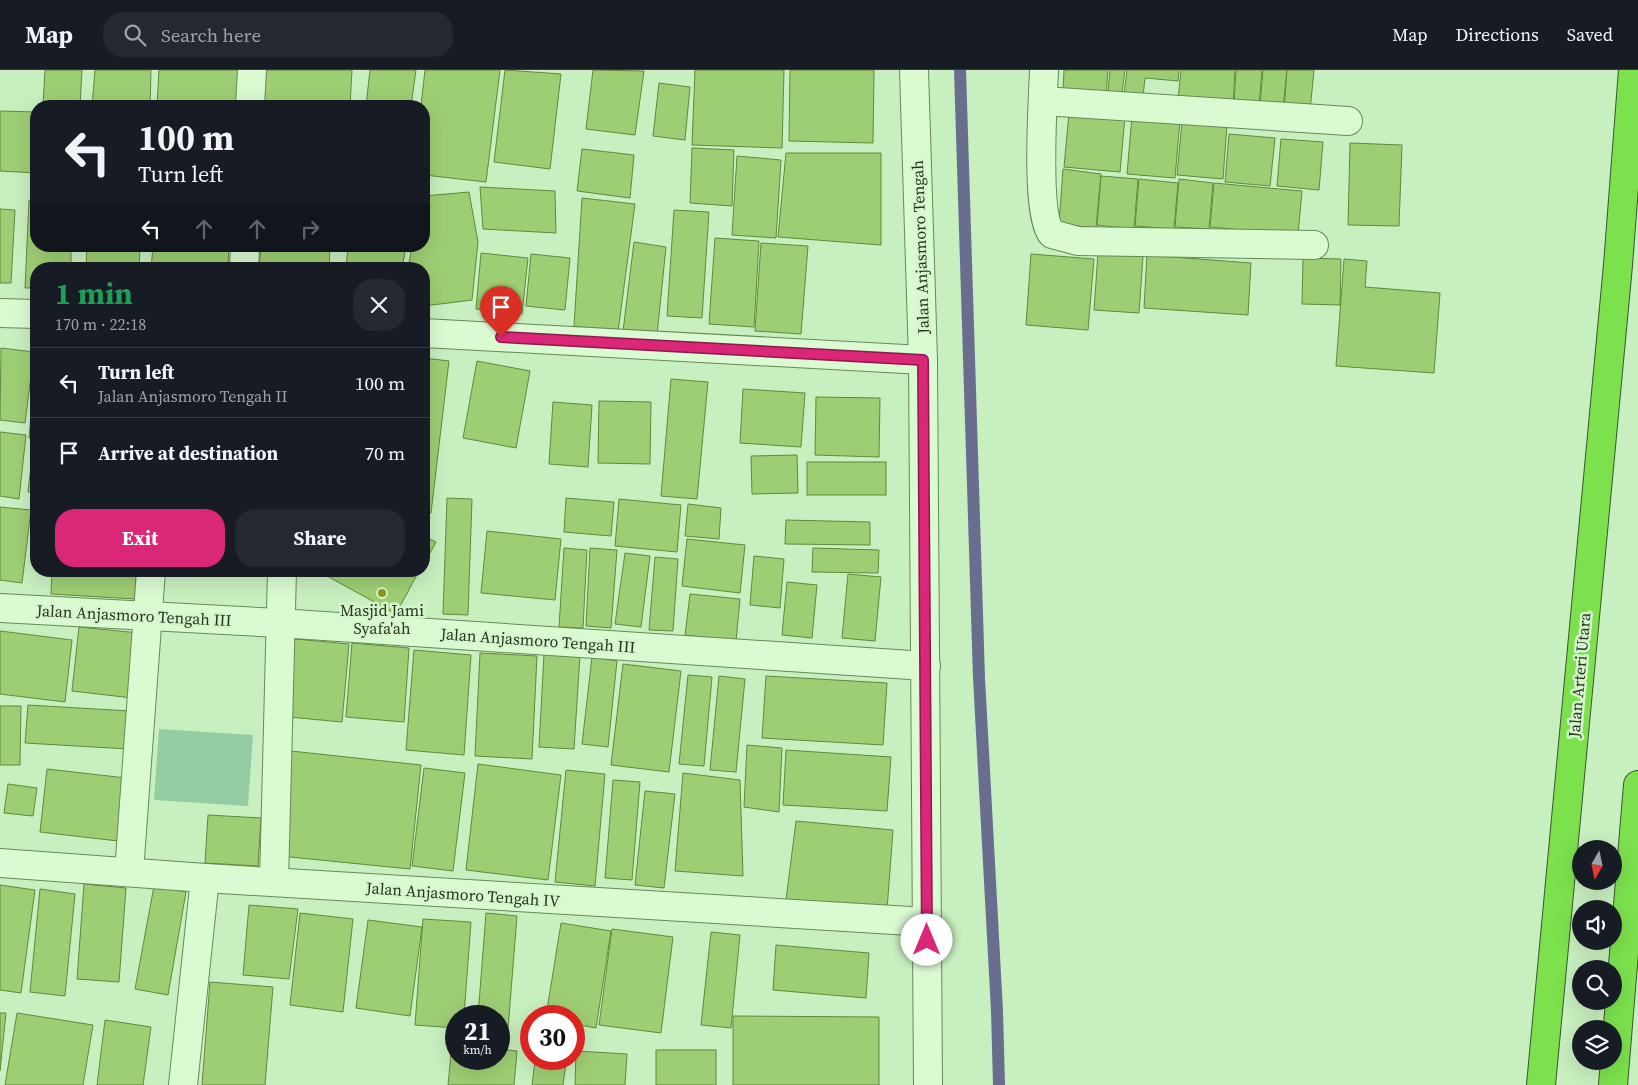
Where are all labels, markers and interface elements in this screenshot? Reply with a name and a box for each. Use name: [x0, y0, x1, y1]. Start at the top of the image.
search box: [103, 12, 453, 57]
text: Map: [25, 18, 73, 51]
icon: search: [121, 21, 149, 49]
text: Search here: [161, 22, 261, 48]
text: Map: [1392, 22, 1428, 47]
text: Directions: [1456, 22, 1539, 47]
text: Saved: [1567, 22, 1613, 47]
text: 100 m: [138, 114, 234, 162]
icon: left: [55, 120, 120, 185]
text: Turn left: [138, 159, 223, 189]
street label: Jalan Anjasmoro Tengah: [906, 159, 934, 335]
icon: left: [137, 215, 165, 243]
icon: ahead: [190, 215, 218, 243]
icon: ahead: [243, 215, 271, 243]
icon: right: [296, 215, 324, 243]
text: 1 min: [55, 273, 133, 314]
button: close: [353, 279, 405, 331]
pin: [480, 286, 522, 337]
icon: arrive: [487, 293, 515, 321]
text: 170 m · 22:18: [55, 313, 146, 335]
text: Turn left: [98, 359, 174, 385]
icon: left: [55, 369, 83, 397]
text: 100 m: [355, 370, 405, 396]
text: Jalan Anjasmoro Tengah II: [98, 385, 287, 407]
icon: arrive: [55, 439, 83, 467]
text: Arrive at destination: [98, 440, 278, 466]
text: 70 m: [364, 440, 405, 466]
button: Exit: [55, 509, 225, 567]
button: Share: [235, 509, 405, 567]
marker: Masjid Jami Syafa'ah: [376, 587, 388, 599]
street label: Jalan Anjasmoro Tengah III: [35, 599, 232, 631]
place label: Masjid Jami Syafa'ah: [340, 599, 424, 639]
street label: Jalan Arteri Utara: [1562, 611, 1595, 739]
street label: Jalan Anjasmoro Tengah III: [439, 622, 636, 658]
north arrow: [1572, 840, 1622, 890]
map controls: [1572, 840, 1622, 1070]
street label: Jalan Anjasmoro Tengah IV: [364, 876, 561, 912]
button: sound: [1572, 900, 1622, 950]
position arrow: [900, 913, 952, 965]
button: search: [1572, 960, 1622, 1010]
speed limit sign: 30: [520, 1005, 585, 1070]
text: 21: [464, 1014, 491, 1048]
button: layers: [1572, 1020, 1622, 1070]
text: km/h: [463, 1042, 492, 1058]

